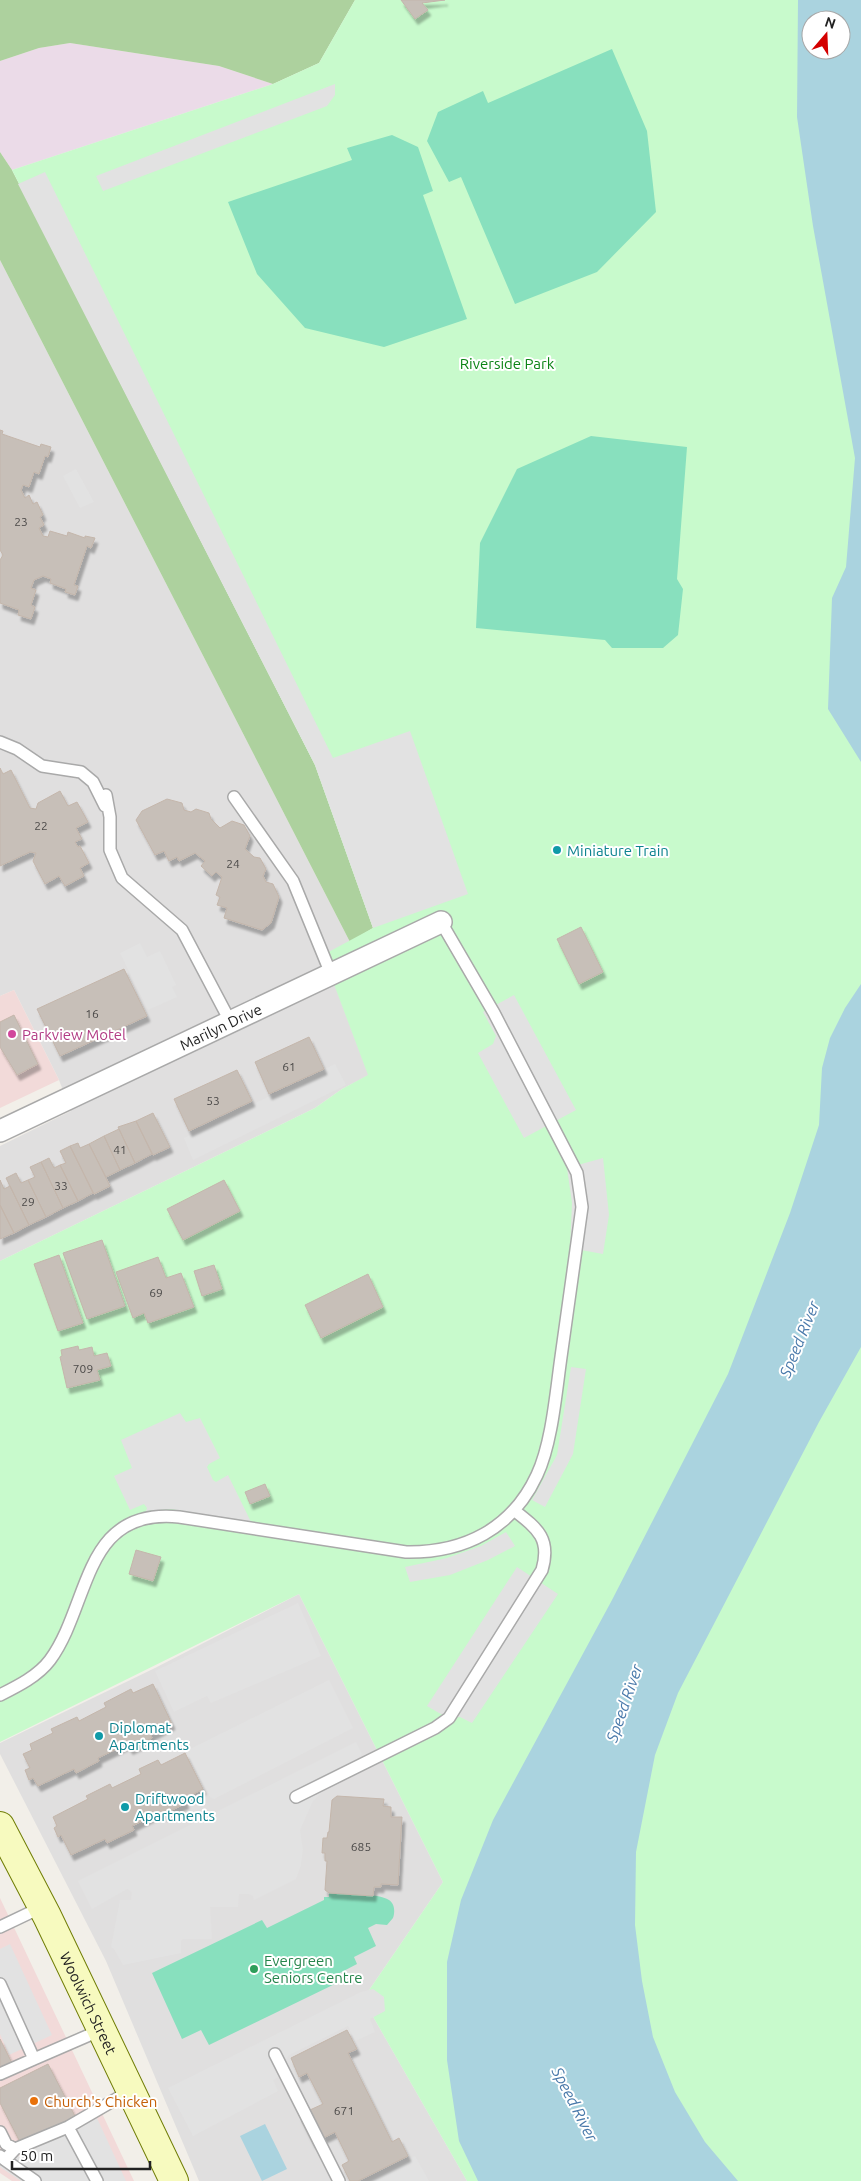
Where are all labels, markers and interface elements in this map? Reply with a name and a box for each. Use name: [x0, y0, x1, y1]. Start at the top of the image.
north arrow: [801, 10, 851, 60]
text: N: [823, 13, 838, 32]
park label: Riverside Park: [460, 355, 555, 372]
house number: 23: [14, 515, 28, 528]
house number: 22: [34, 819, 48, 832]
place label: Miniature Train: [567, 842, 669, 859]
marker: Miniature Train: [551, 844, 563, 856]
house number: 24: [226, 857, 240, 870]
street label: Marilyn Drive: [177, 1000, 264, 1053]
house number: 16: [85, 1007, 99, 1020]
place label: Parkview Motel: [22, 1026, 126, 1043]
marker: Parkview Motel: [6, 1028, 18, 1040]
house number: 61: [282, 1060, 296, 1073]
house number: 53: [206, 1094, 220, 1107]
house number: 41: [113, 1143, 127, 1156]
house number: 33: [54, 1179, 68, 1192]
house number: 29: [21, 1195, 35, 1208]
house number: 69: [149, 1286, 163, 1299]
water label: Speed River: [775, 1297, 823, 1381]
house number: 709: [73, 1362, 93, 1375]
water label: Speed River: [602, 1661, 646, 1745]
place label: Diplomat Apartments: [109, 1719, 189, 1753]
marker: Diplomat Apartments: [93, 1730, 105, 1742]
place label: Driftwood Apartments: [135, 1790, 215, 1824]
marker: Driftwood Apartments: [119, 1801, 131, 1813]
house number: 685: [351, 1840, 371, 1853]
street label: Woolwich Street: [57, 1949, 120, 2057]
place label: Evergreen Seniors Centre: [264, 1952, 363, 1986]
marker: Evergreen Seniors Centre: [248, 1963, 260, 1975]
water label: Speed River: [548, 2063, 602, 2145]
place label: Church's Chicken: [44, 2093, 157, 2110]
marker: Church's Chicken: [28, 2095, 40, 2107]
house number: 671: [334, 2104, 354, 2117]
scale bar: [12, 2138, 150, 2170]
text: 50 m: [20, 2147, 53, 2164]

